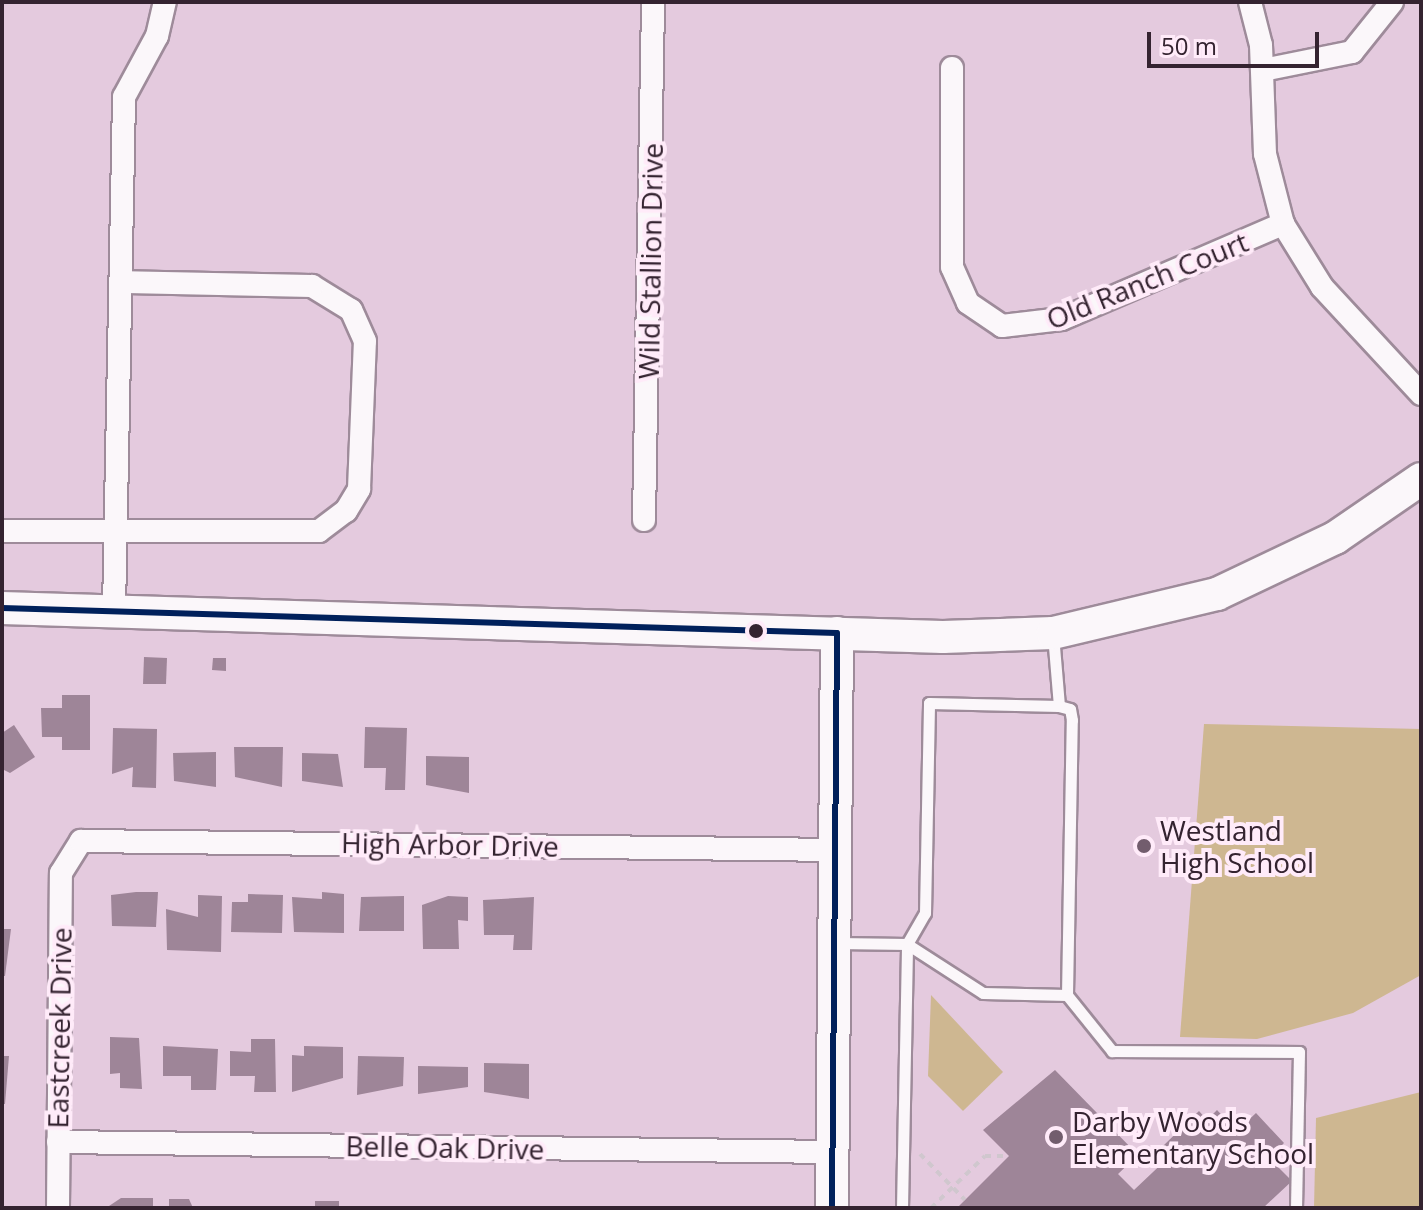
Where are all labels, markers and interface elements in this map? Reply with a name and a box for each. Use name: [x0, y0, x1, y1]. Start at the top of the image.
scale bar: [1151, 16, 1323, 66]
text: 50 m: [1161, 29, 1217, 62]
street label: Wild Stallion Drive: [631, 143, 669, 379]
street label: Old Ranch Court: [1041, 224, 1253, 336]
unlabelled marker: [748, 623, 764, 639]
place label: Westland High School: [1160, 813, 1314, 879]
street label: High Arbor Drive: [341, 825, 559, 863]
marker: Westland High School: [1135, 837, 1153, 855]
street label: Eastcreek Drive: [40, 927, 78, 1129]
place label: Darby Woods Elementary School: [1072, 1104, 1314, 1170]
street label: Belle Oak Drive: [345, 1128, 545, 1166]
marker: Darby Woods Elementary School: [1047, 1128, 1065, 1146]

